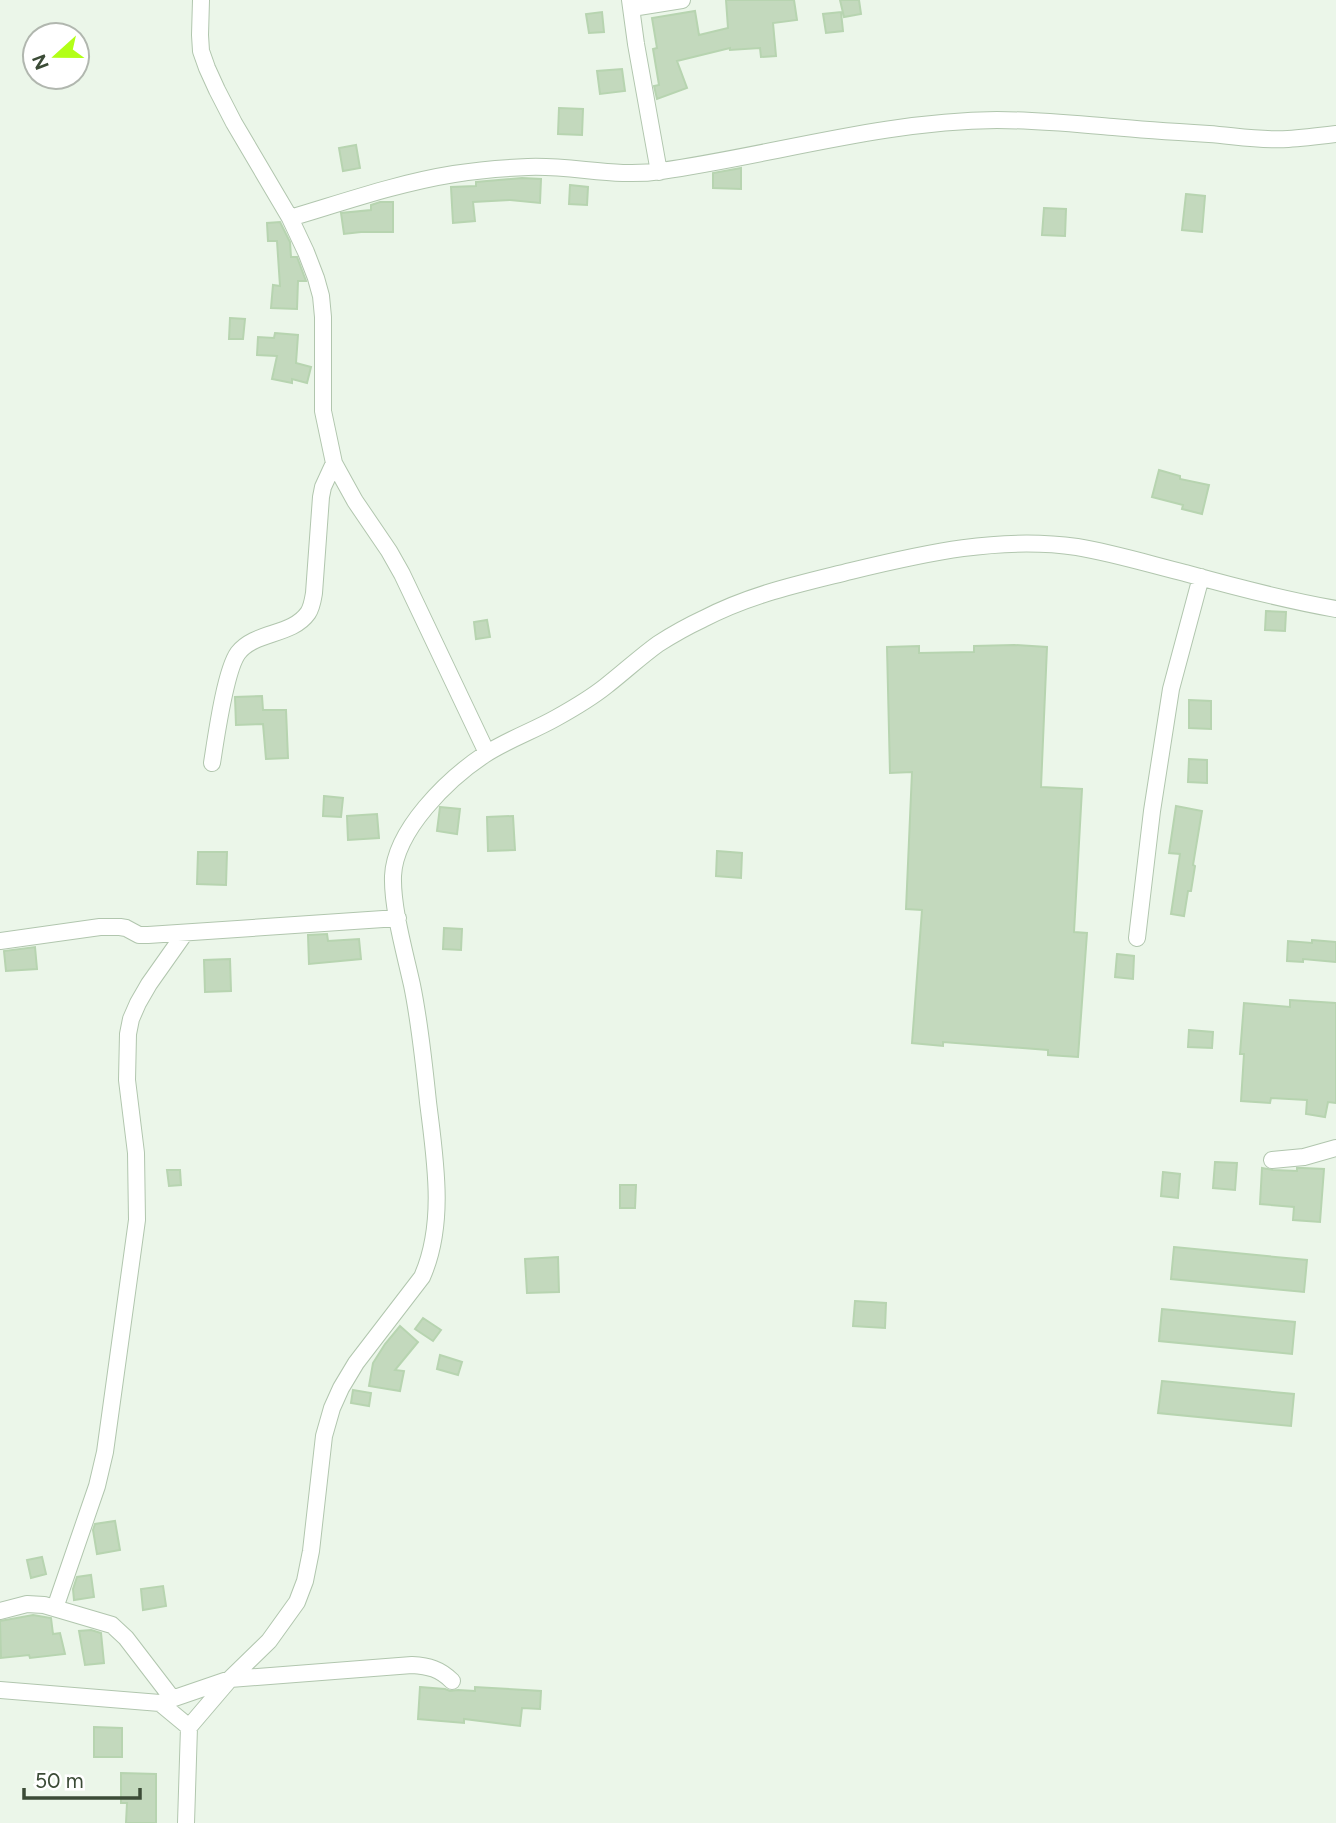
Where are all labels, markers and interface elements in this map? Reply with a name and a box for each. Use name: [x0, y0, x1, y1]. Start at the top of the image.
north arrow: [21, 21, 91, 91]
text: N: [27, 51, 54, 73]
scale bar: [24, 1756, 140, 1800]
text: 50 m: [35, 1768, 84, 1793]

